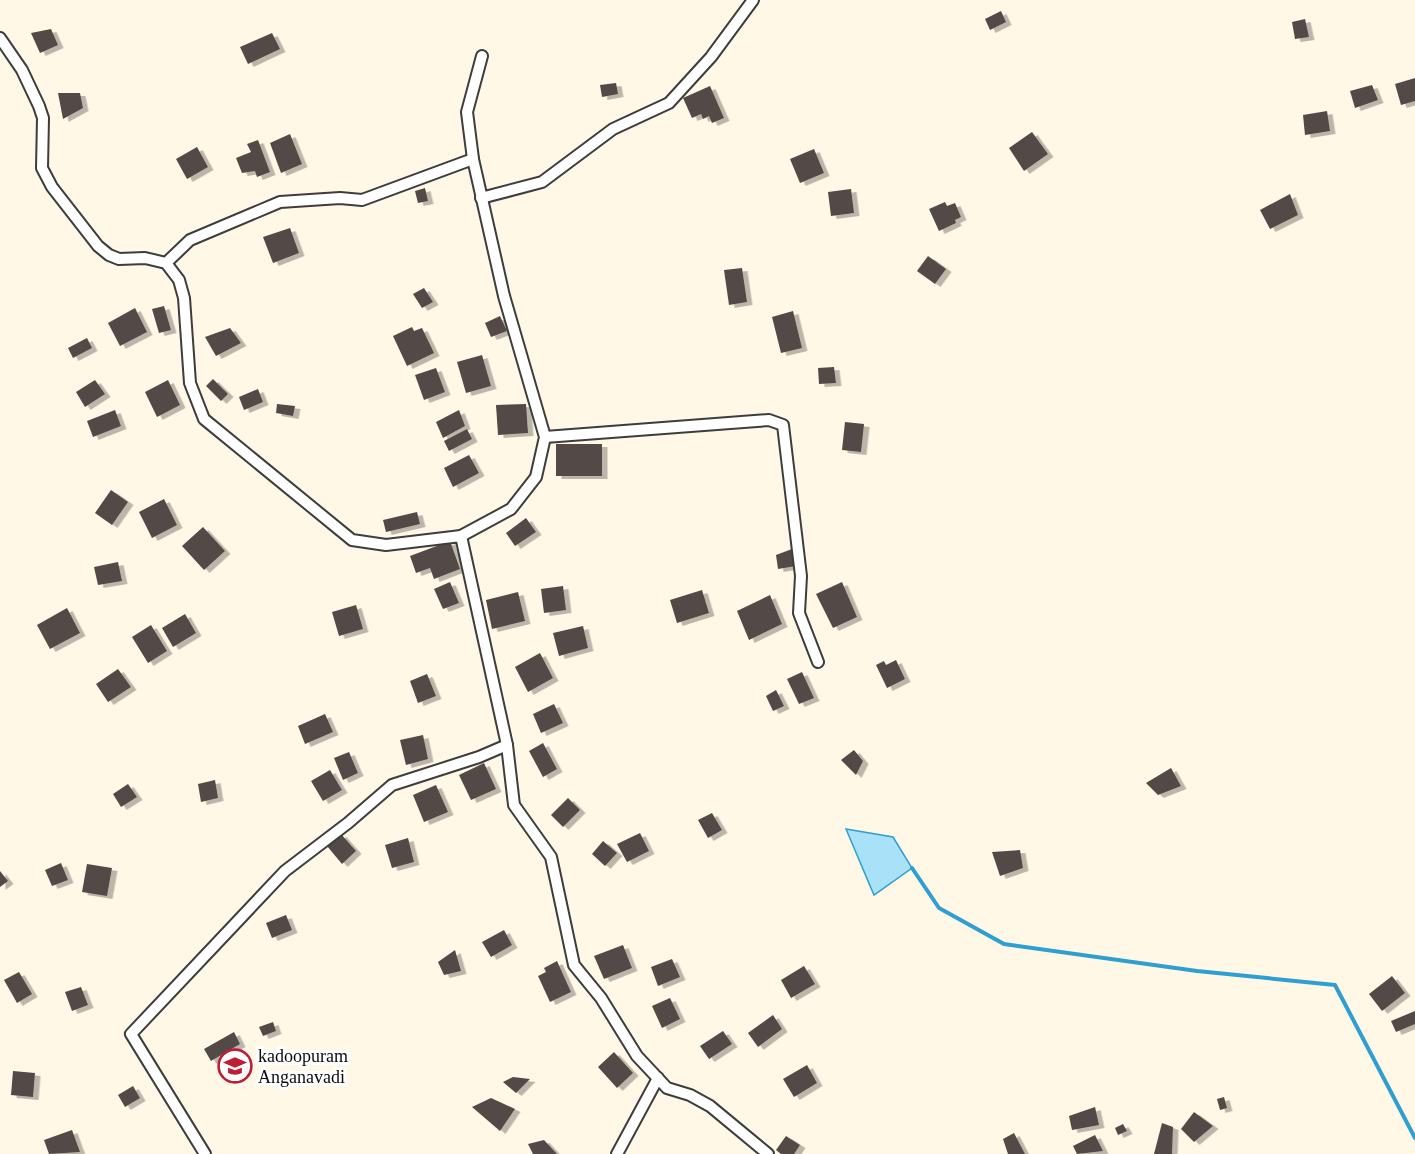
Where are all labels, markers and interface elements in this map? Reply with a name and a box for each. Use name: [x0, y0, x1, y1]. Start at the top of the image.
place label: kadoopuram Anganavadi: [258, 1046, 348, 1087]
school or university icon: kadoopuram Anganavadi: [217, 1048, 253, 1084]

